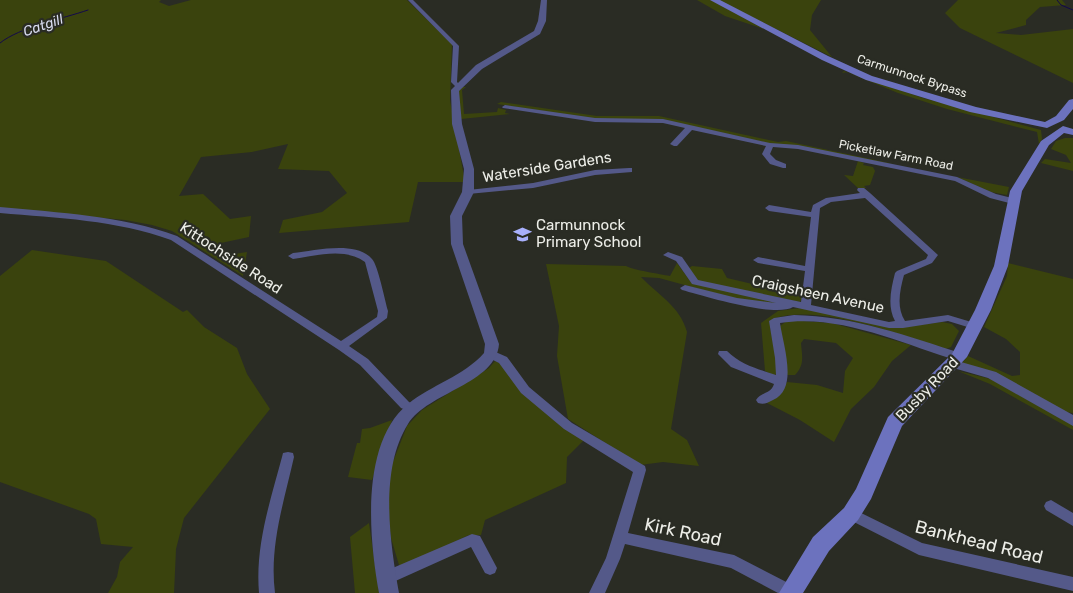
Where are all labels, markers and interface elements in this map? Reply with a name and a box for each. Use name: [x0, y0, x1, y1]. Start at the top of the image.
water label: Catgill: [21, 11, 66, 40]
street label: Carmunnock Bypass: [855, 52, 969, 100]
street label: Picketlaw Farm Road: [838, 137, 954, 173]
street label: Waterside Gardens: [481, 148, 613, 186]
place label: Carmunnock Primary School: [536, 216, 641, 251]
street label: Kittochside Road: [177, 218, 285, 298]
school or university icon: Carmunnock Primary School: [512, 224, 532, 244]
street label: Craigsheen Avenue: [750, 271, 886, 317]
street label: Busby Road: [892, 353, 962, 425]
street label: Kirk Road: [642, 513, 724, 551]
street label: Bankhead Road: [913, 515, 1045, 569]

